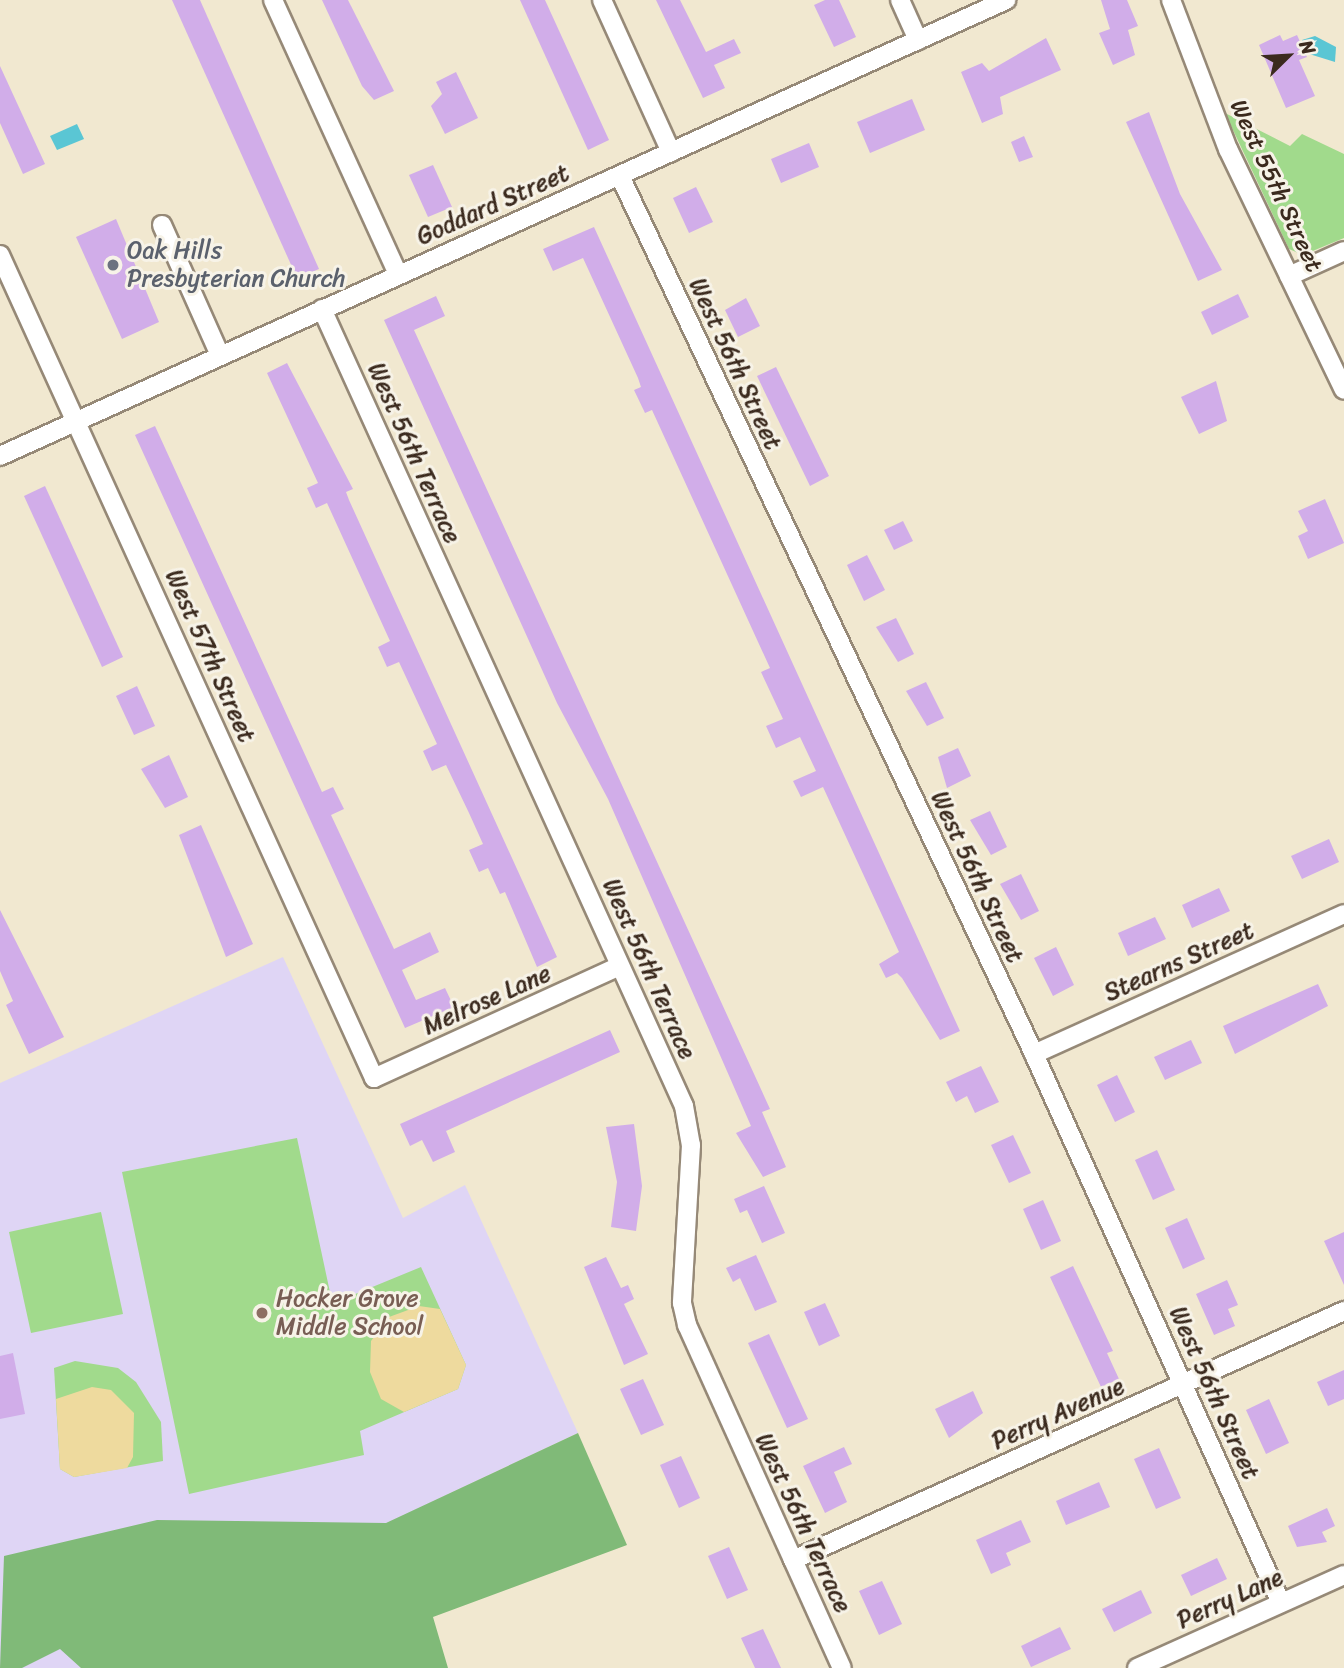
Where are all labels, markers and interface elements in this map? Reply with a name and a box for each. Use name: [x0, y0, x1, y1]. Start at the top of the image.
north arrow: [1253, 21, 1323, 91]
text: N: [1290, 35, 1325, 60]
street label: West 55th Street: [1223, 95, 1329, 277]
street label: Goddard Street: [413, 159, 573, 251]
place label: Oak Hills Presbyterian Church: [127, 237, 345, 293]
marker: Oak Hills Presbyterian Church: [105, 257, 121, 273]
street label: West 56th Street: [683, 274, 787, 454]
street label: West 56th Terrace: [361, 358, 467, 548]
street label: West 57th Street: [159, 565, 261, 747]
street label: West 56th Street: [925, 787, 1029, 967]
street label: West 56th Terrace: [596, 874, 702, 1064]
street label: Stearns Street: [1100, 916, 1258, 1008]
street label: Melrose Lane: [419, 959, 555, 1041]
place label: Hocker Grove Middle School: [276, 1285, 424, 1341]
street label: West 56th Street: [1163, 1302, 1265, 1484]
marker: Hocker Grove Middle School: [254, 1305, 270, 1321]
street label: Perry Avenue: [987, 1372, 1129, 1456]
street label: West 56th Terrace: [749, 1429, 857, 1617]
street label: Perry Lane: [1172, 1563, 1288, 1635]

